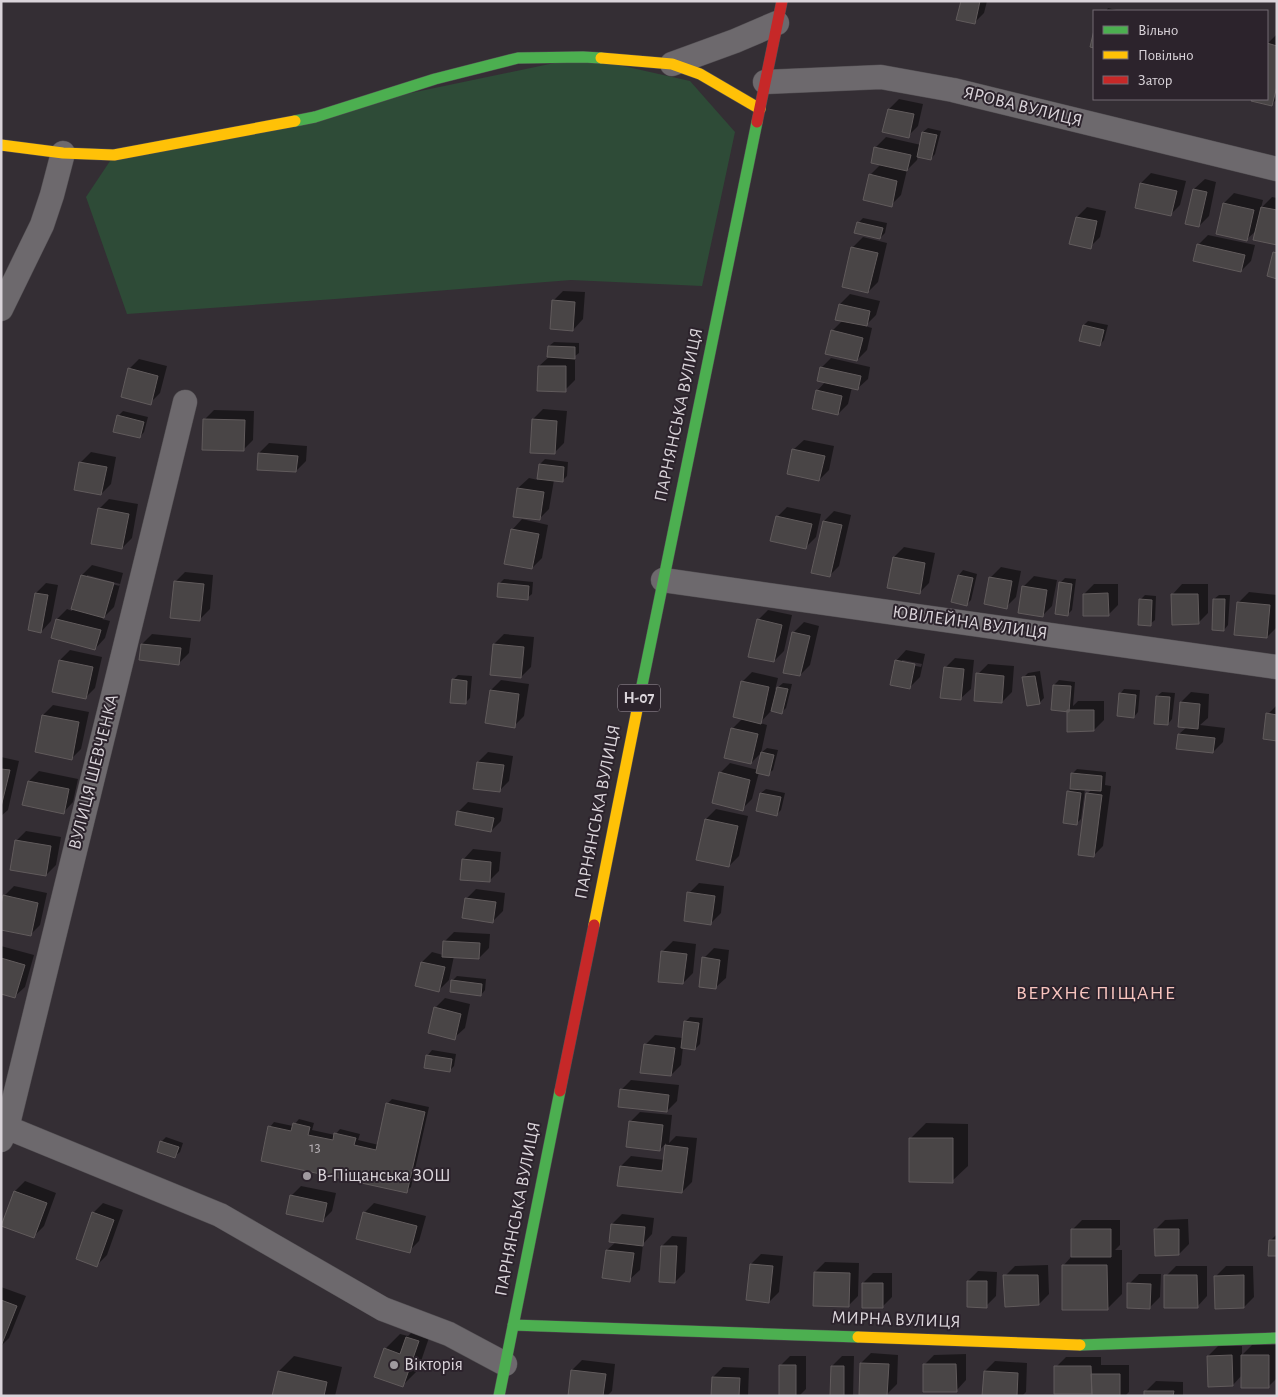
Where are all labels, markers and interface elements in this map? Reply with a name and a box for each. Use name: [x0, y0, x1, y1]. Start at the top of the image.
legend: [1093, 10, 1268, 100]
text: Вільно: [1138, 23, 1178, 38]
text: Повільно: [1138, 48, 1194, 63]
text: Затор: [1138, 73, 1173, 88]
street label: ЯРОВА ВУЛИЦЯ: [962, 84, 1084, 130]
street label: ПАРНЯНСЬКА ВУЛИЦЯ: [652, 326, 706, 504]
street label: ЮВІЛЕЙНА ВУЛИЦЯ: [891, 601, 1049, 643]
road number: Н-07: [618, 684, 660, 711]
street label: ВУЛИЦЯ ШЕВЧЕНКА: [66, 692, 122, 851]
street label: ПАРНЯНСЬКА ВУЛИЦЯ: [572, 723, 624, 901]
district label: ВЕРХНЄ ПІЩАНЕ: [1016, 983, 1176, 1003]
street label: ПАРНЯНСЬКА ВУЛИЦЯ: [492, 1120, 544, 1298]
house number: 13: [309, 1140, 321, 1155]
place label: В-Піщанська ЗОШ: [317, 1167, 451, 1185]
marker: В-Піщанська ЗОШ: [301, 1170, 313, 1182]
street label: МИРНА ВУЛИЦЯ: [831, 1309, 961, 1331]
place label: Вікторія: [404, 1356, 463, 1374]
marker: Вікторія: [388, 1359, 400, 1371]

